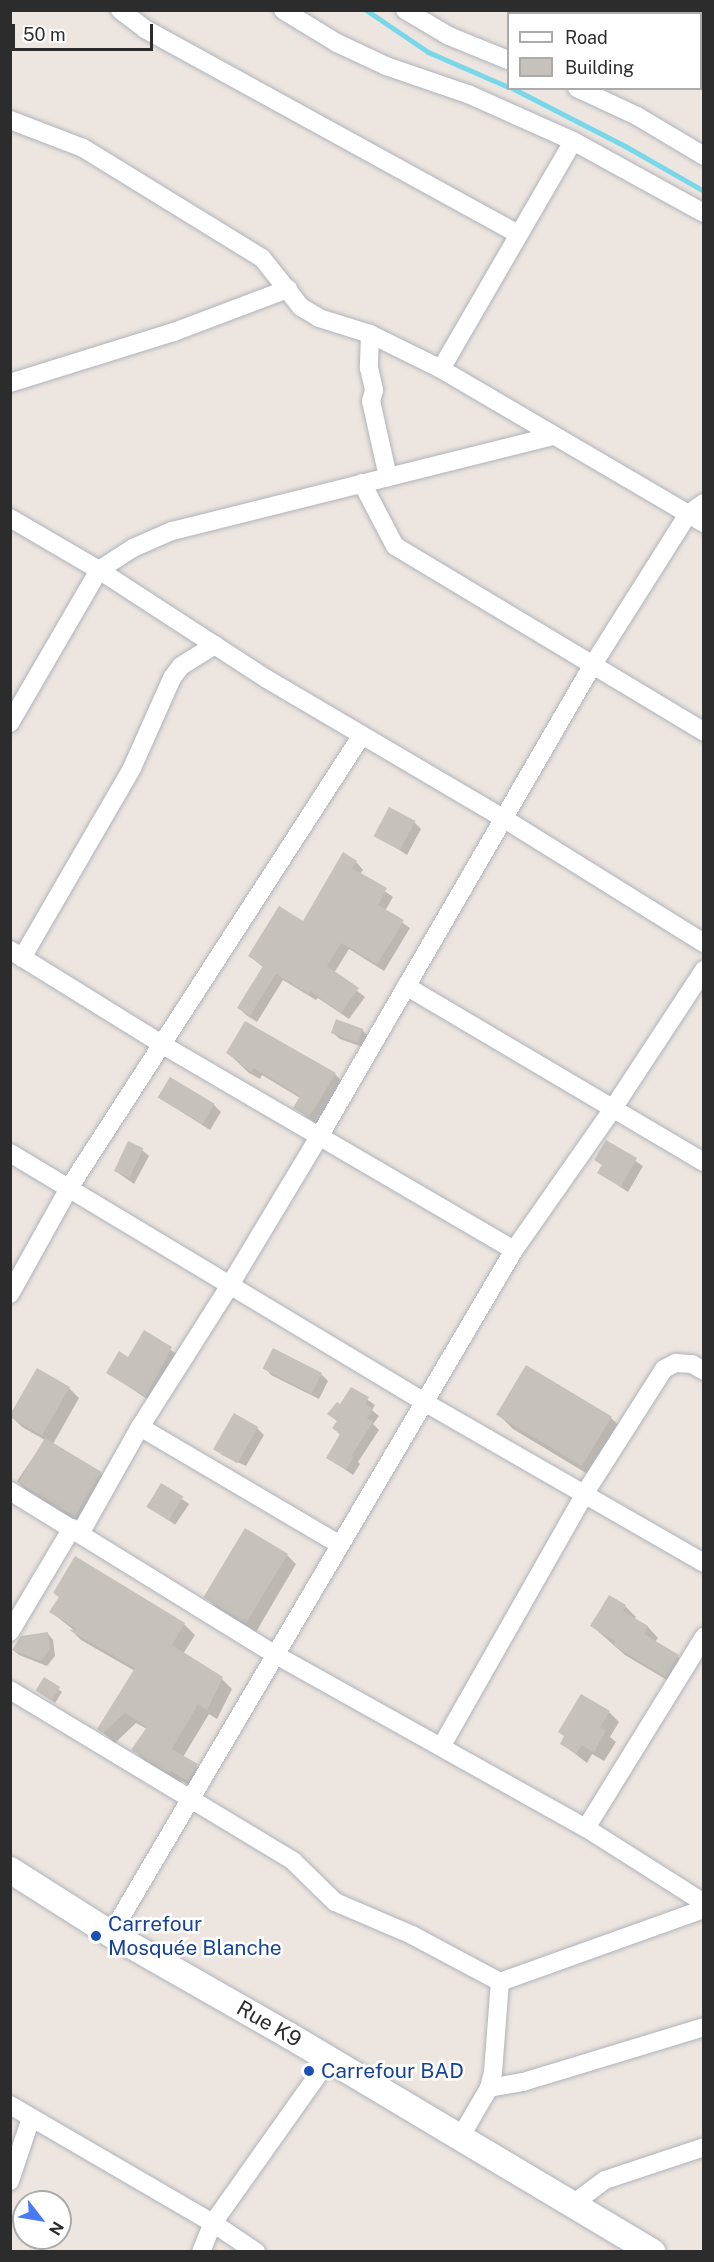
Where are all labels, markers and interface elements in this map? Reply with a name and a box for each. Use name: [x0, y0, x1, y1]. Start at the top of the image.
scale bar: [15, 12, 156, 50]
legend: [507, 12, 702, 90]
text: 50 m: [23, 24, 66, 45]
text: Road: [565, 27, 608, 48]
text: Building: [565, 57, 634, 78]
place label: Carrefour Mosquée Blanche: [108, 1911, 282, 1961]
marker: Carrefour Mosquée Blanche: [89, 1929, 103, 1943]
street label: Rue K9: [232, 1995, 306, 2053]
place label: Carrefour BAD: [321, 2058, 464, 2084]
marker: Carrefour BAD: [302, 2064, 316, 2078]
north arrow: [12, 2190, 72, 2250]
text: N: [45, 2218, 68, 2239]

